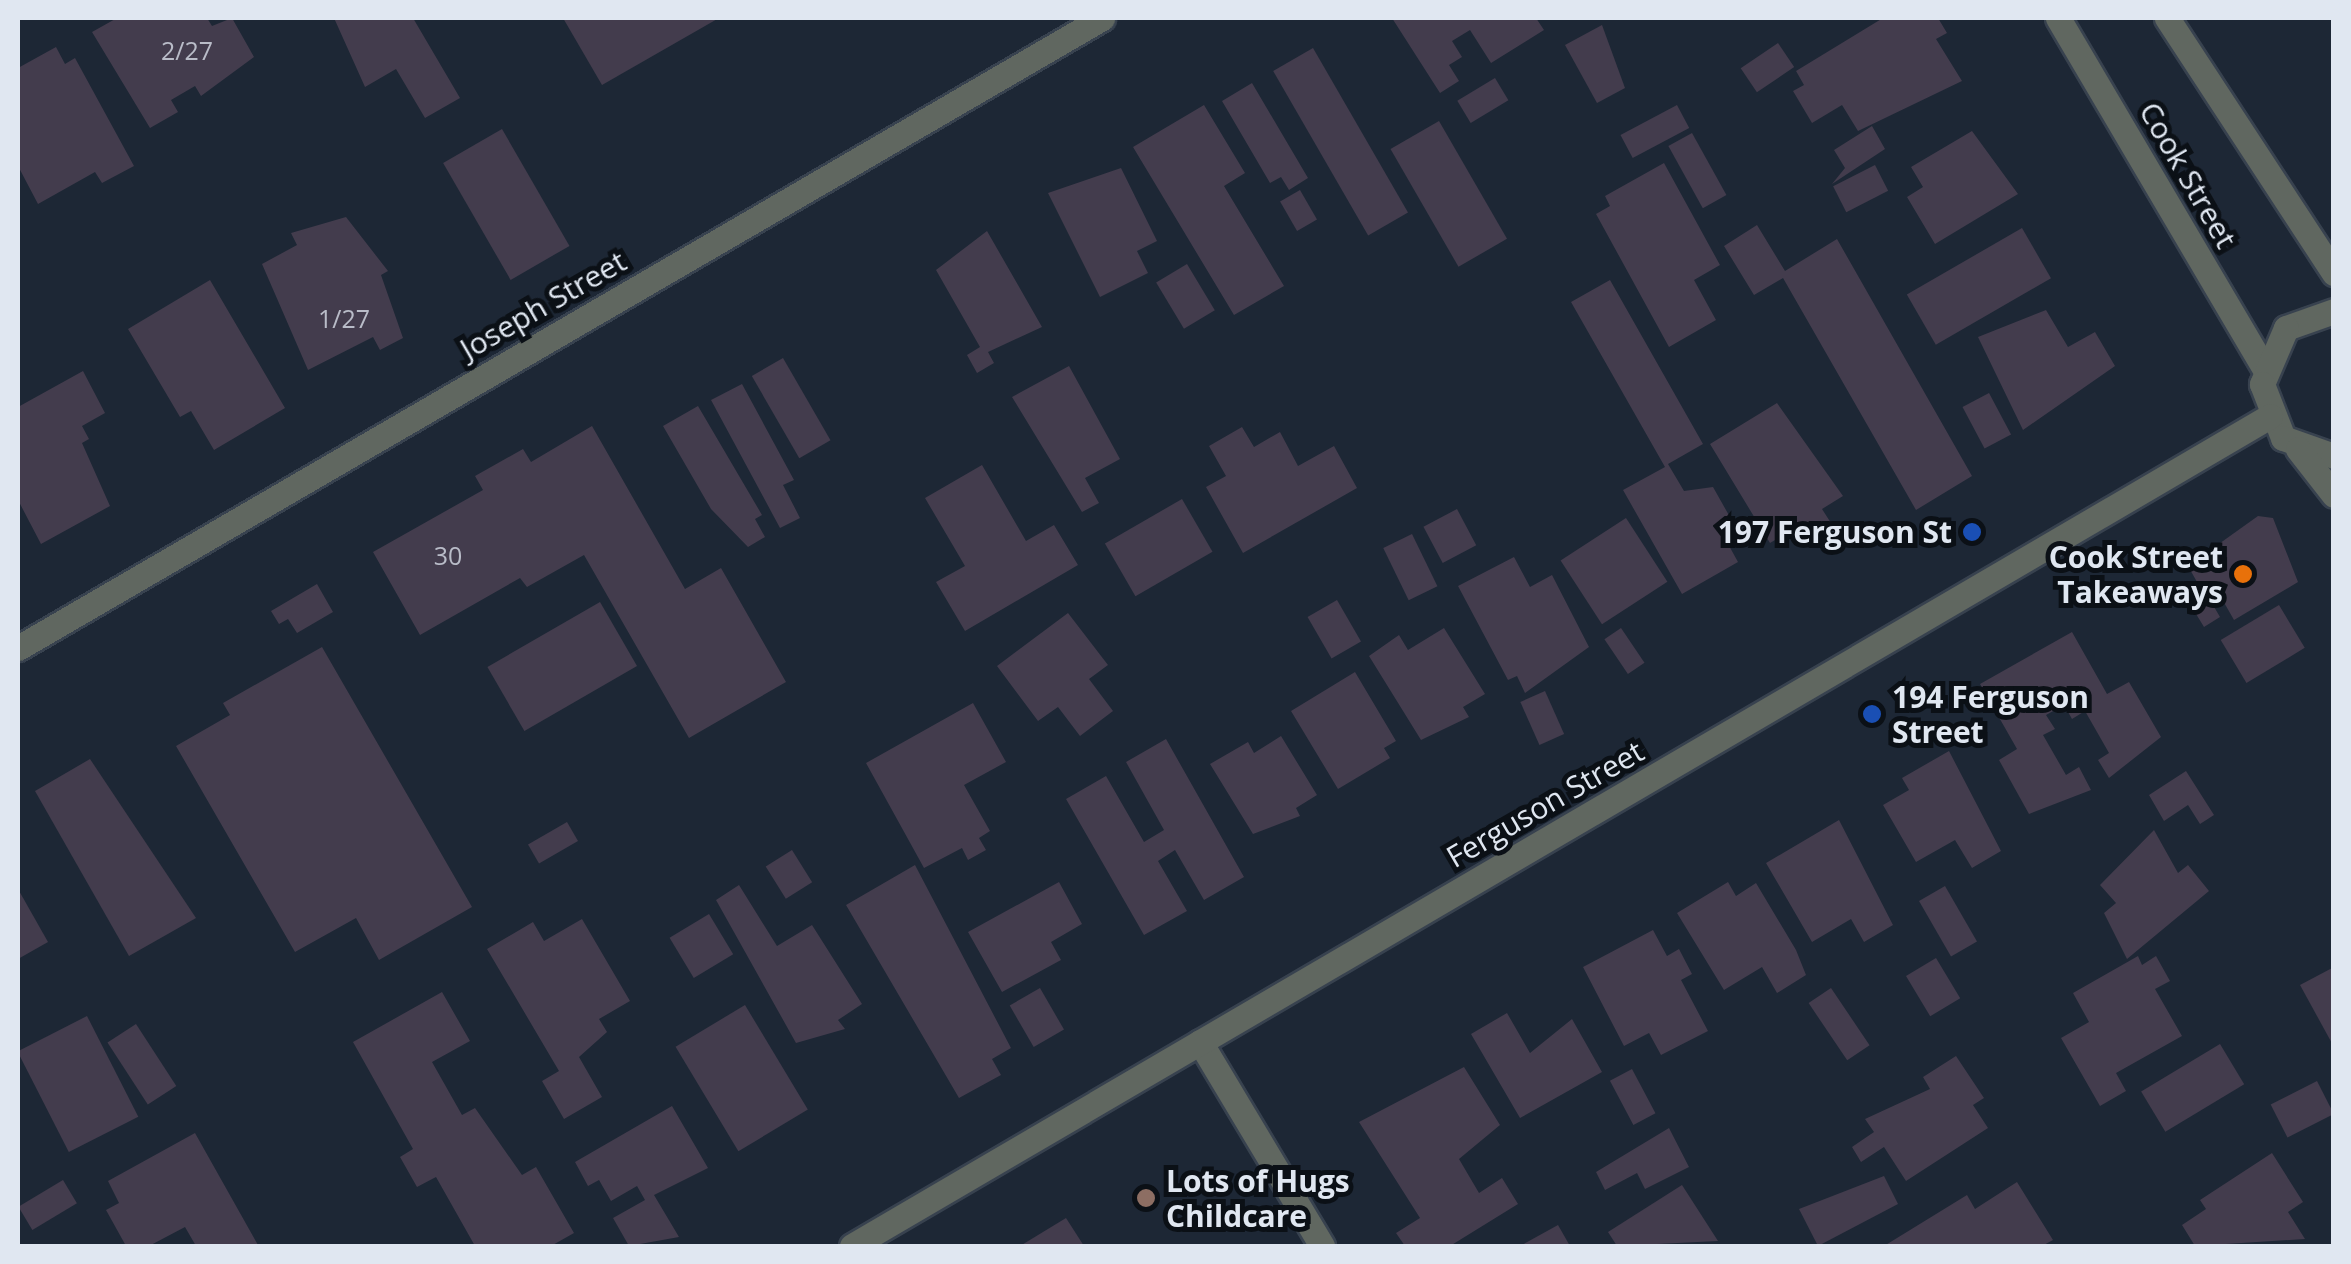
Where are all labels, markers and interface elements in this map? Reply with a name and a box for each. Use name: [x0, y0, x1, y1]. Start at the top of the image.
house number: 2/27: [161, 35, 213, 65]
street label: Cook Street: [2132, 96, 2244, 254]
street label: Joseph Street: [454, 243, 632, 367]
house number: 1/27: [318, 303, 370, 333]
place label: 197 Ferguson St: [1718, 514, 1952, 550]
marker: 197 Ferguson St: [1961, 521, 1983, 543]
place label: Cook Street Takeaways: [2049, 539, 2223, 610]
house number: 30: [434, 540, 462, 570]
marker: Cook Street Takeaways: [2232, 563, 2254, 585]
place label: 194 Ferguson Street: [1892, 679, 2089, 750]
marker: 194 Ferguson Street: [1861, 703, 1883, 725]
street label: Ferguson Street: [1440, 733, 1650, 875]
place label: Lots of Hugs Childcare: [1166, 1163, 1350, 1234]
marker: Lots of Hugs Childcare: [1135, 1187, 1157, 1209]

